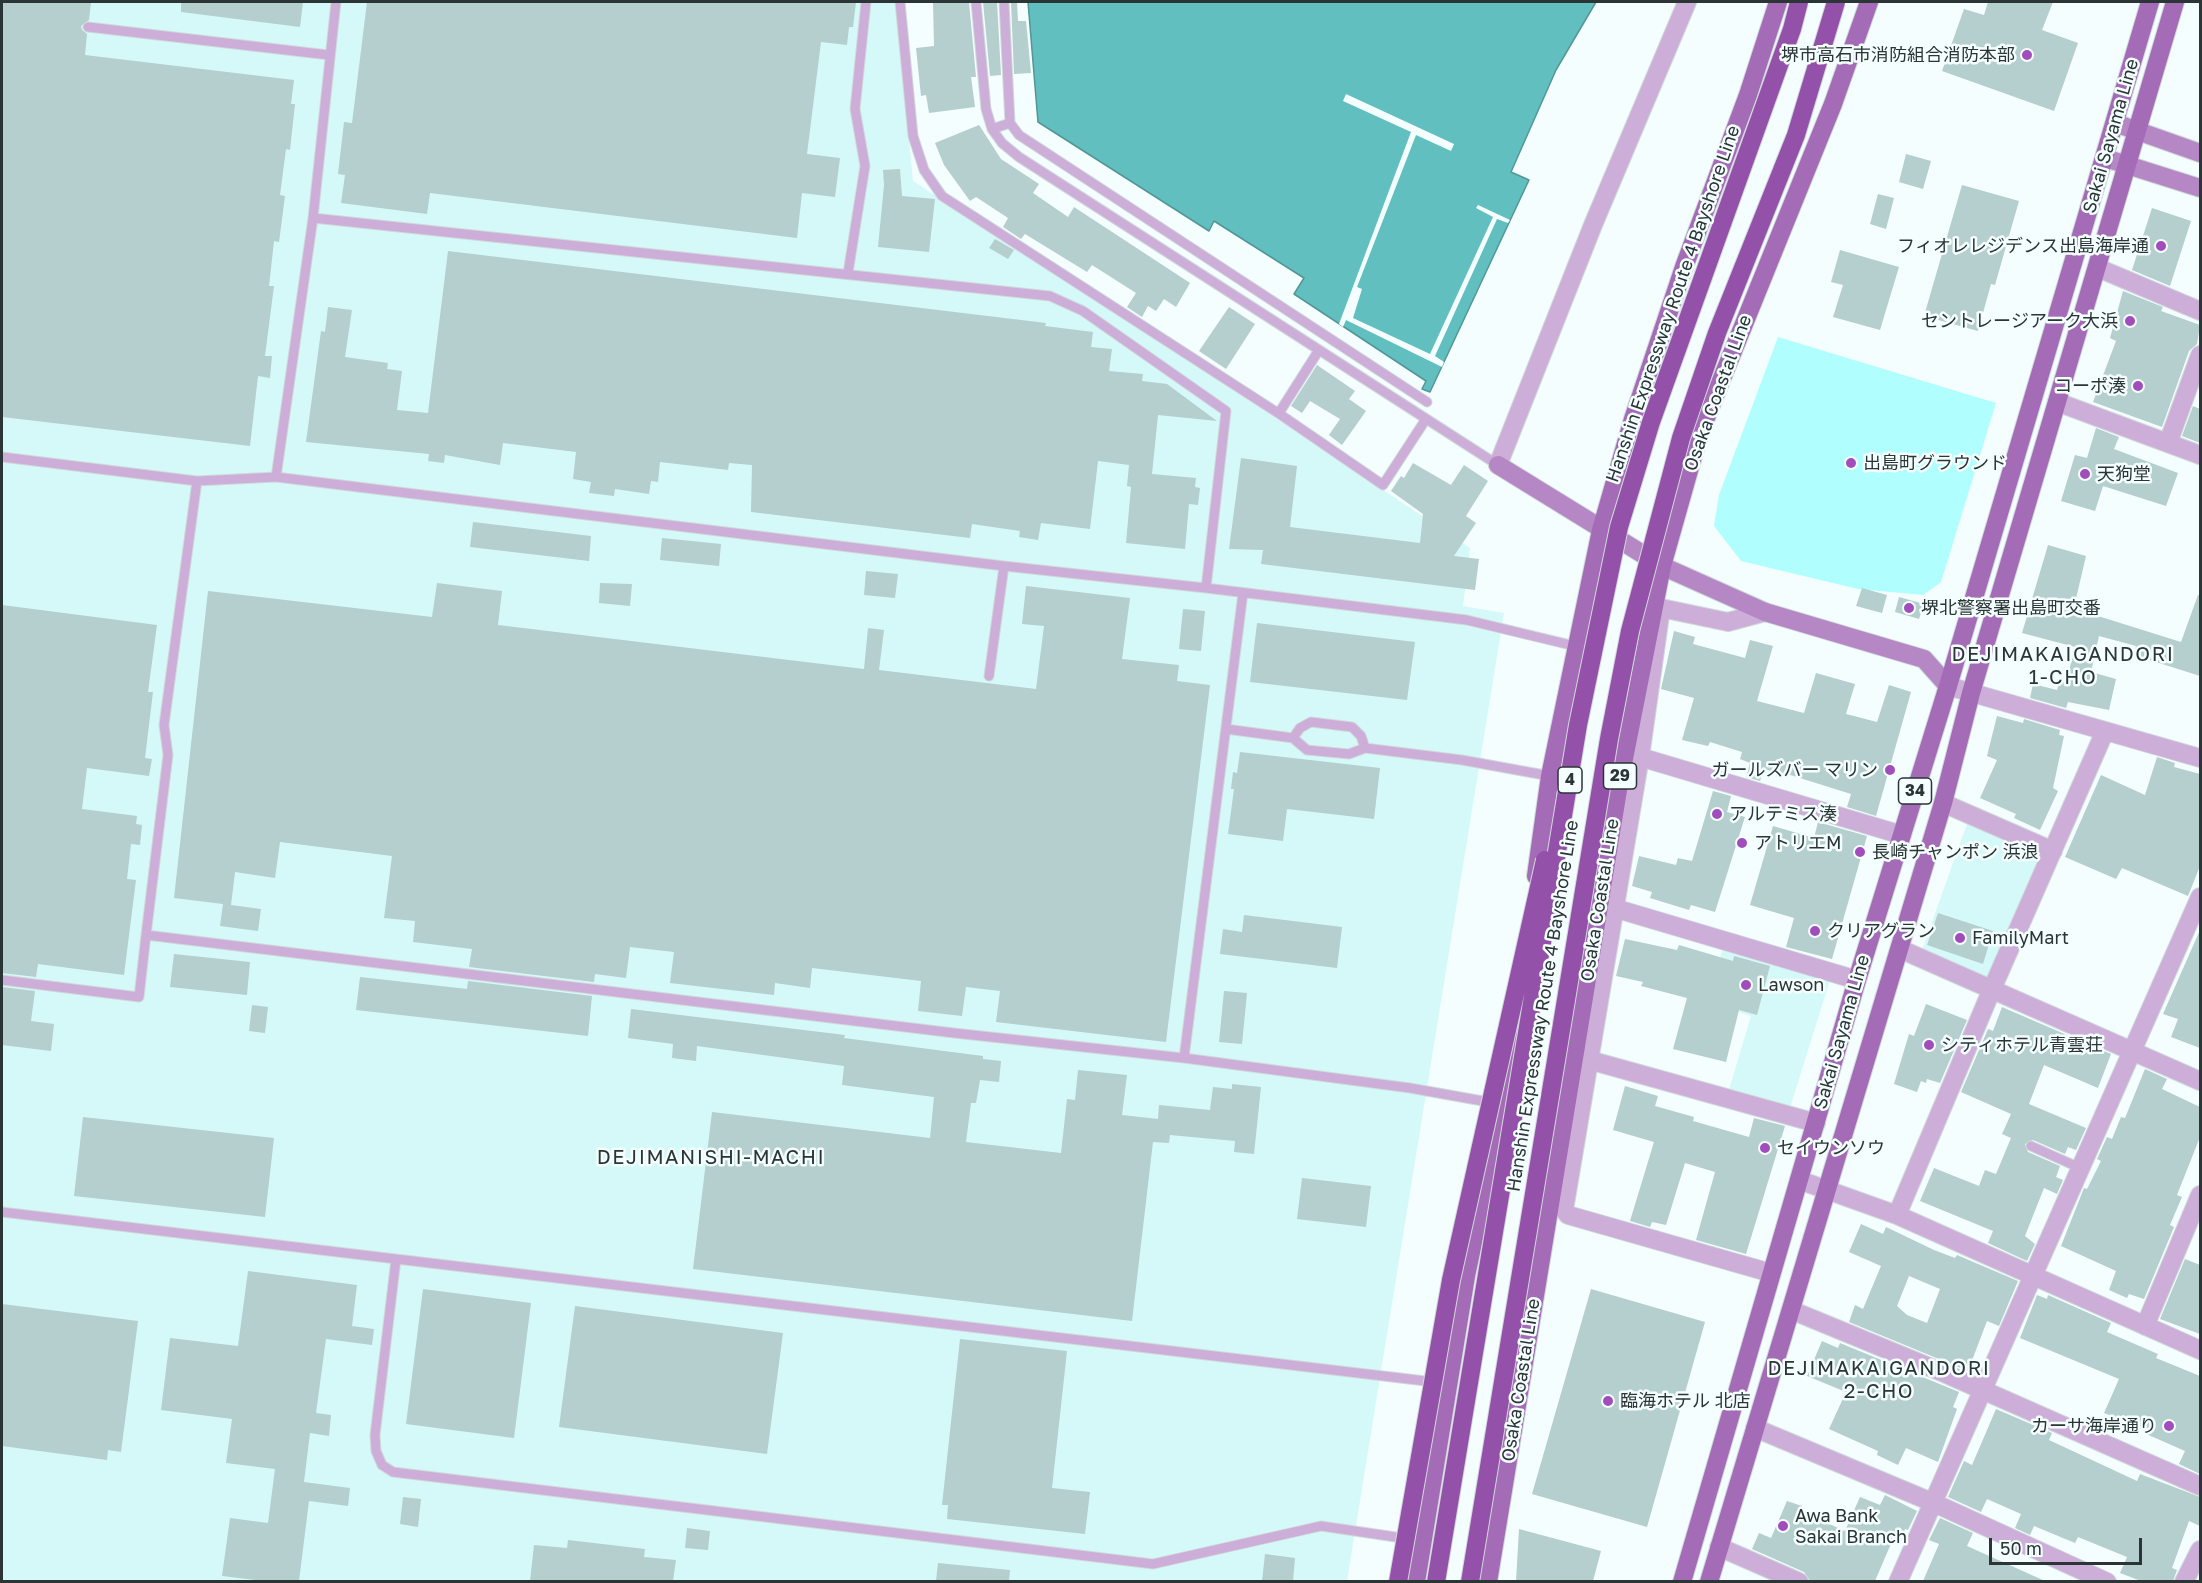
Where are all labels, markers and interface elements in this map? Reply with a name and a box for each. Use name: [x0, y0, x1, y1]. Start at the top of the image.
place label: 堺市高石市消防組合消防本部: [1781, 44, 2015, 66]
marker: 堺市高石市消防組合消防本部: [2020, 48, 2034, 62]
street label: Sakai Sayama Line: [2079, 56, 2143, 216]
street label: Hanshin Expressway Route 4 Bayshore Line: [1602, 123, 1744, 485]
place label: フィオレレジデンス出島海岸通: [1897, 235, 2149, 257]
marker: フィオレレジデンス出島海岸通: [2154, 239, 2168, 253]
place label: セントレージアーク大浜: [1921, 310, 2118, 332]
street label: Osaka Coastal Line: [1680, 312, 1756, 474]
marker: セントレージアーク大浜: [2123, 314, 2137, 328]
place label: コーポ湊: [2054, 375, 2126, 397]
marker: コーポ湊: [2131, 379, 2145, 393]
place label: 出島町グラウンド: [1863, 452, 2007, 474]
marker: 出島町グラウンド: [1844, 456, 1858, 470]
place label: 天狗堂: [2097, 463, 2151, 485]
marker: 天狗堂: [2078, 467, 2092, 481]
place label: 堺北警察署出島町交番: [1921, 597, 2101, 619]
marker: 堺北警察署出島町交番: [1902, 601, 1916, 615]
district label: DEJIMAKAIGANDORI 1-CHO: [1951, 643, 2175, 690]
place label: ガールズバー マリン: [1712, 759, 1878, 781]
road number: 29: [1604, 763, 1636, 789]
marker: ガールズバー マリン: [1883, 763, 1897, 777]
road number: 4: [1558, 767, 1582, 793]
road number: 34: [1898, 778, 1932, 804]
place label: アルテミス湊: [1729, 803, 1837, 825]
marker: アルテミス湊: [1710, 807, 1724, 821]
street label: Osaka Coastal Line: [1576, 817, 1624, 983]
street label: Hanshin Expressway Route 4 Bayshore Line: [1503, 819, 1583, 1193]
place label: アトリエM: [1754, 832, 1841, 854]
marker: アトリエM: [1735, 836, 1749, 850]
place label: 長崎チャンポン 浜浪: [1872, 841, 2038, 863]
marker: 長崎チャンポン 浜浪: [1853, 845, 1867, 859]
place label: クリアグラン: [1827, 920, 1935, 942]
marker: クリアグラン: [1808, 924, 1822, 938]
place label: FamilyMart: [1972, 927, 2069, 949]
marker: FamilyMart: [1953, 931, 1967, 945]
street label: Sakai Sayama Line: [1810, 952, 1874, 1112]
place label: Lawson: [1758, 974, 1824, 996]
marker: Lawson: [1739, 978, 1753, 992]
place label: シティホテル青雲荘: [1941, 1034, 2103, 1056]
marker: シティホテル青雲荘: [1922, 1038, 1936, 1052]
place label: セイウンソウ: [1777, 1137, 1885, 1159]
marker: セイウンソウ: [1758, 1141, 1772, 1155]
district label: DEJIMANISHI-MACHI: [597, 1146, 825, 1170]
street label: Osaka Coastal Line: [1497, 1297, 1545, 1463]
district label: DEJIMAKAIGANDORI 2-CHO: [1767, 1357, 1991, 1404]
place label: 臨海ホテル 北店: [1620, 1390, 1750, 1412]
marker: 臨海ホテル 北店: [1601, 1394, 1615, 1408]
place label: カーサ海岸通り: [2031, 1415, 2157, 1437]
marker: カーサ海岸通り: [2162, 1419, 2176, 1433]
place label: Awa Bank Sakai Branch: [1795, 1505, 1907, 1547]
marker: Awa Bank Sakai Branch: [1776, 1519, 1790, 1533]
scale bar: [1992, 1526, 2145, 1564]
text: 50 m: [2000, 1537, 2042, 1559]

